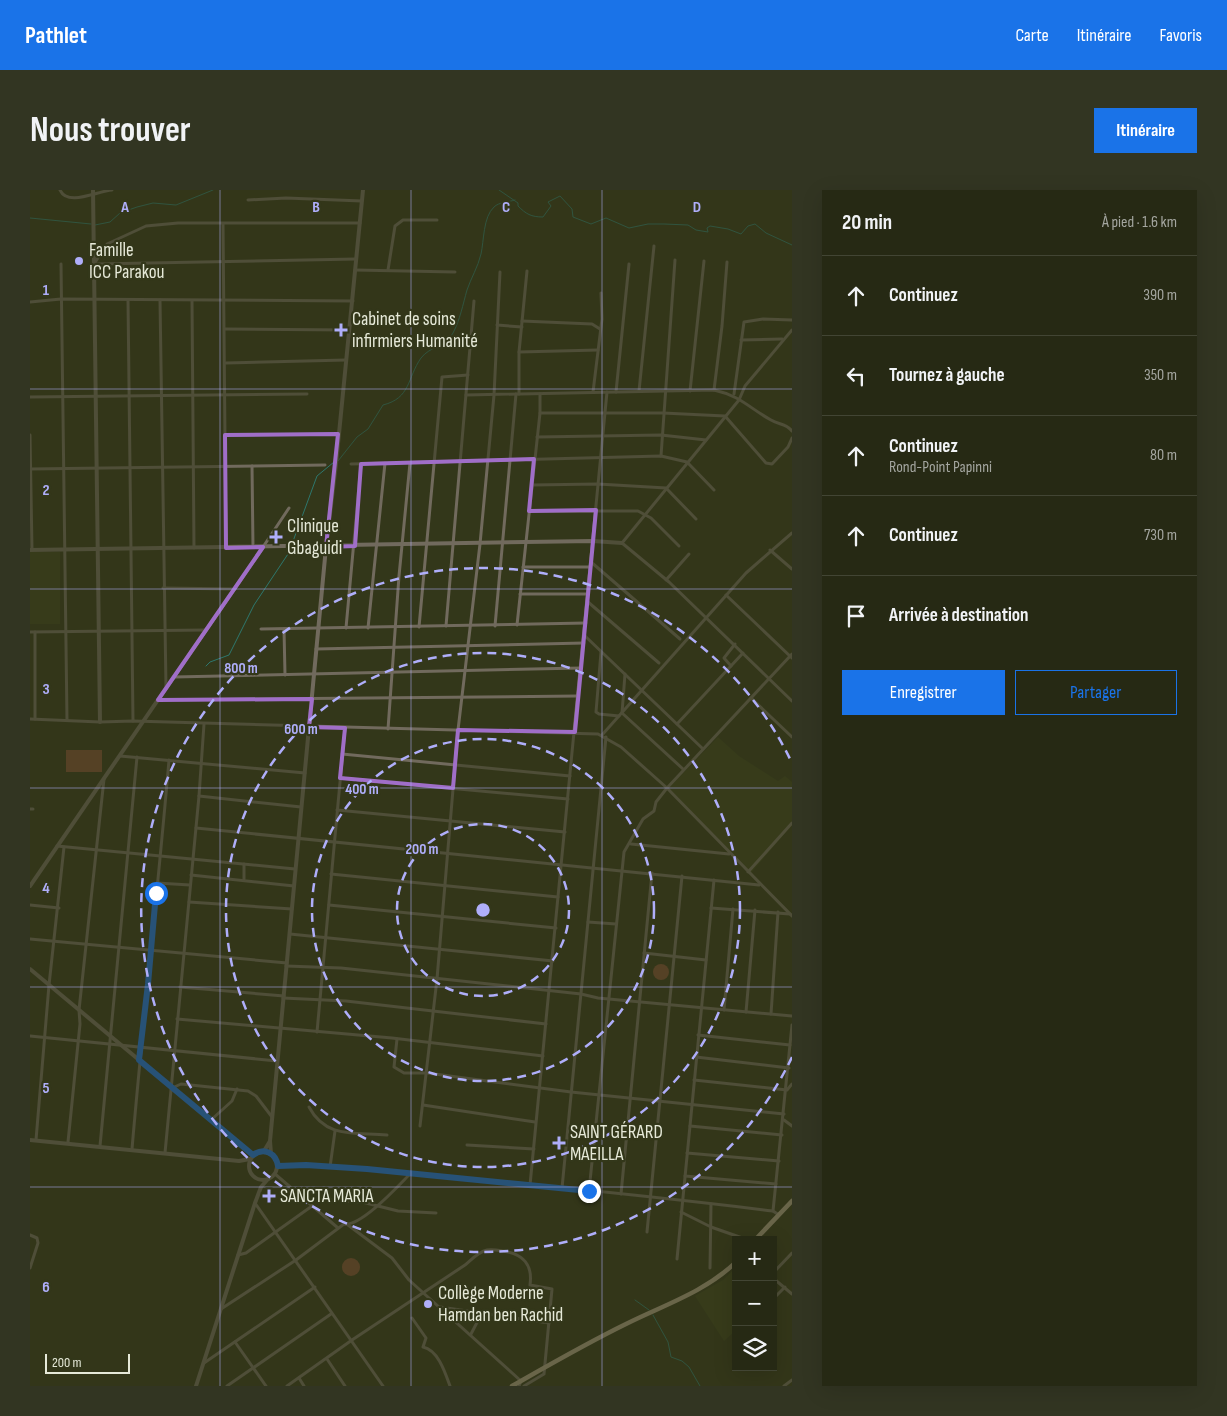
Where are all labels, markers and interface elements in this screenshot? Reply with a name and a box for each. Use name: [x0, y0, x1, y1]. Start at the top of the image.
text: Pathlet: [25, 21, 87, 50]
text: Carte: [1015, 25, 1049, 46]
text: Itinéraire: [1077, 25, 1131, 46]
text: Favoris: [1159, 25, 1202, 46]
button: Itinéraire: [1094, 108, 1197, 153]
text: Nous trouver: [30, 109, 191, 152]
text: A: [120, 198, 129, 217]
text: B: [312, 198, 320, 217]
text: C: [502, 198, 510, 217]
text: D: [693, 198, 701, 217]
text: 20 min: [842, 210, 892, 235]
text: À pied · 1.6 km: [1102, 213, 1177, 232]
place label: Famille ICC Parakou: [89, 239, 165, 284]
marker: Famille ICC Parakou: [73, 255, 85, 267]
text: 1: [43, 281, 50, 300]
icon: ahead: [842, 282, 870, 310]
text: Continuez: [889, 284, 958, 307]
text: 390 m: [1143, 286, 1177, 305]
place label: Cabinet de soins infirmiers Humanité: [352, 308, 478, 353]
marker: Cabinet de soins infirmiers Humanité: [334, 323, 348, 337]
icon: left: [842, 362, 870, 390]
text: Tournez à gauche: [889, 364, 1005, 387]
text: 350 m: [1144, 366, 1177, 385]
text: Continuez: [889, 435, 958, 458]
icon: ahead: [842, 442, 870, 470]
text: 80 m: [1150, 446, 1177, 465]
text: Rond-Point Papinni: [889, 458, 992, 477]
text: 2: [42, 481, 50, 500]
place label: Clinique Gbaguidi: [287, 515, 342, 560]
icon: ahead: [842, 522, 870, 550]
text: Continuez: [889, 524, 958, 547]
text: 730 m: [1144, 526, 1177, 545]
marker: Clinique Gbaguidi: [269, 530, 283, 544]
icon: arrive: [842, 602, 870, 630]
text: Arrivée à destination: [889, 604, 1029, 627]
text: 800 m: [224, 659, 258, 678]
button: Enregistrer: [842, 670, 1005, 715]
button: Partager: [1015, 670, 1177, 715]
text: 3: [42, 680, 50, 699]
text: 600 m: [284, 720, 318, 739]
text: 400 m: [345, 780, 379, 799]
text: 200 m: [405, 840, 439, 859]
text: 4: [42, 879, 50, 898]
route start: [145, 882, 168, 905]
centre of rings: [474, 901, 492, 919]
text: 5: [42, 1079, 50, 1098]
place label: SAINT GÉRARD MAEILLA: [570, 1121, 663, 1166]
marker: SAINT GÉRARD MAEILLA: [552, 1136, 566, 1150]
route end: [578, 1180, 601, 1203]
place label: SANCTA MARIA: [280, 1185, 374, 1208]
marker: SANCTA MARIA: [262, 1189, 276, 1203]
map controls: [732, 1236, 777, 1371]
button: +: [732, 1236, 777, 1281]
text: 6: [42, 1278, 50, 1297]
button: −: [732, 1281, 777, 1326]
place label: Collège Moderne Hamdan ben Rachid: [438, 1282, 563, 1327]
marker: Collège Moderne Hamdan ben Rachid: [422, 1298, 434, 1310]
button: layers: [732, 1326, 777, 1371]
scale bar: [45, 1351, 130, 1374]
text: 200 m: [52, 1354, 81, 1371]

